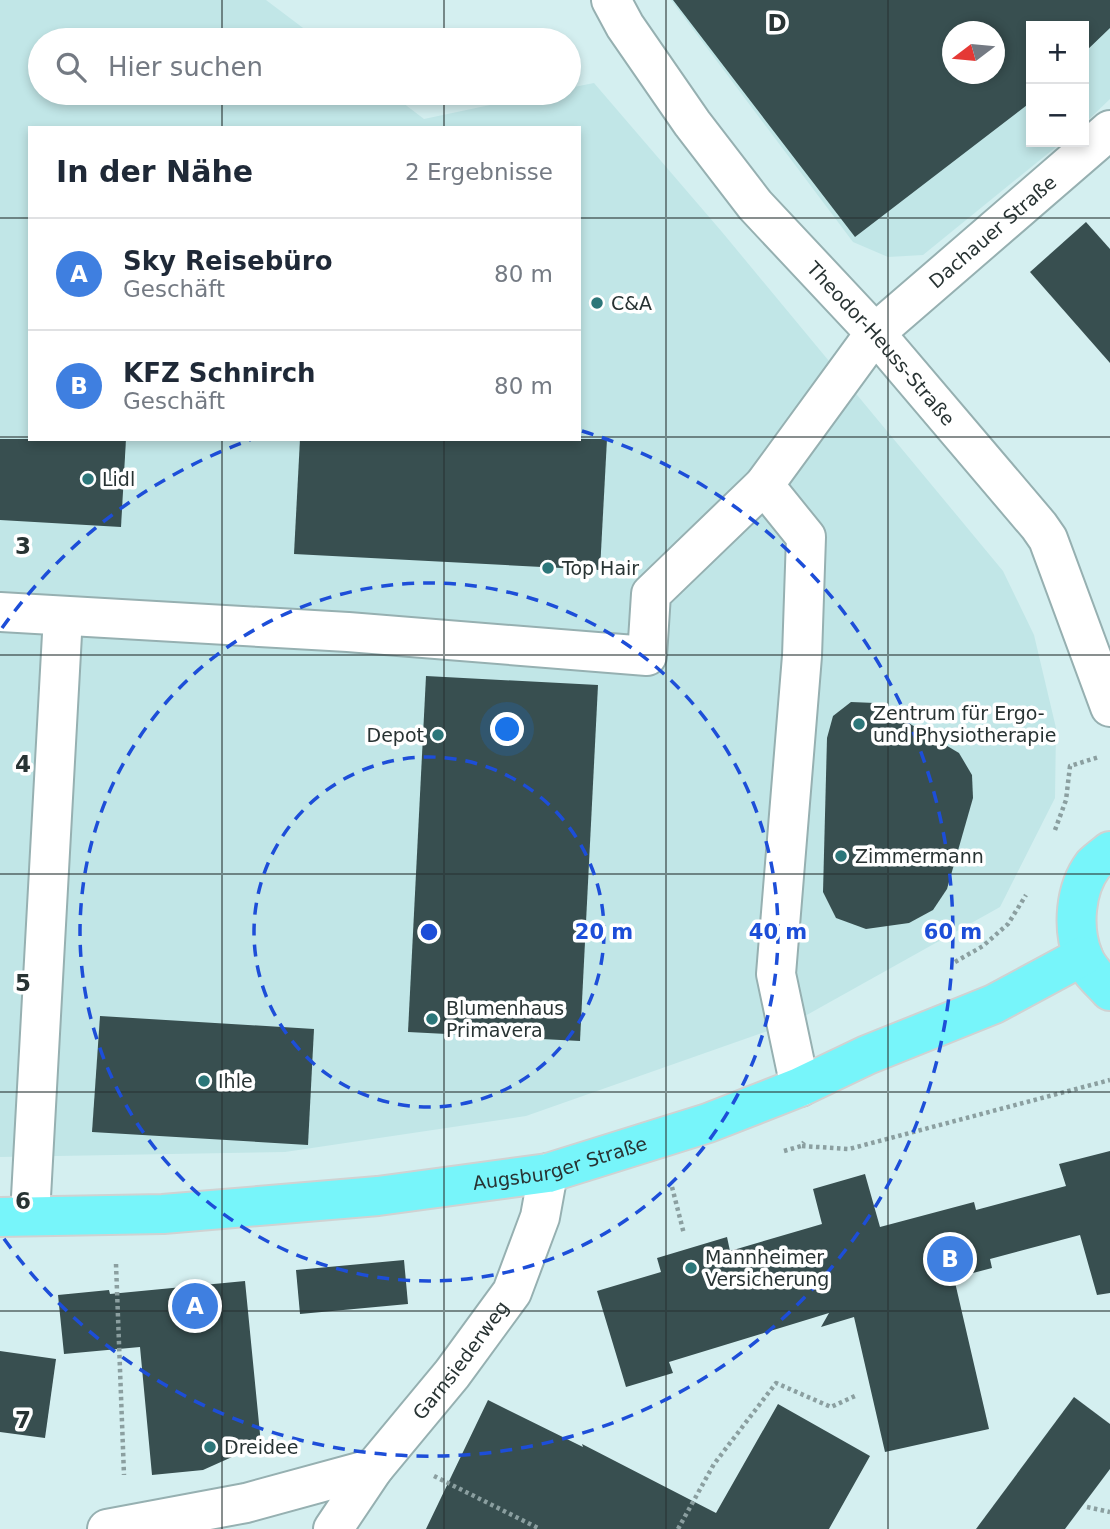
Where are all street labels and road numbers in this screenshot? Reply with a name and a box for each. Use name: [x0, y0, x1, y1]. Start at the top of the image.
street label: Dachauer Straße: [924, 171, 1060, 292]
street label: Theodor-Heuss-Straße: [802, 256, 959, 430]
street label: Augsburger Straße: [471, 1132, 650, 1194]
street label: Garnsiederweg: [408, 1296, 513, 1424]

